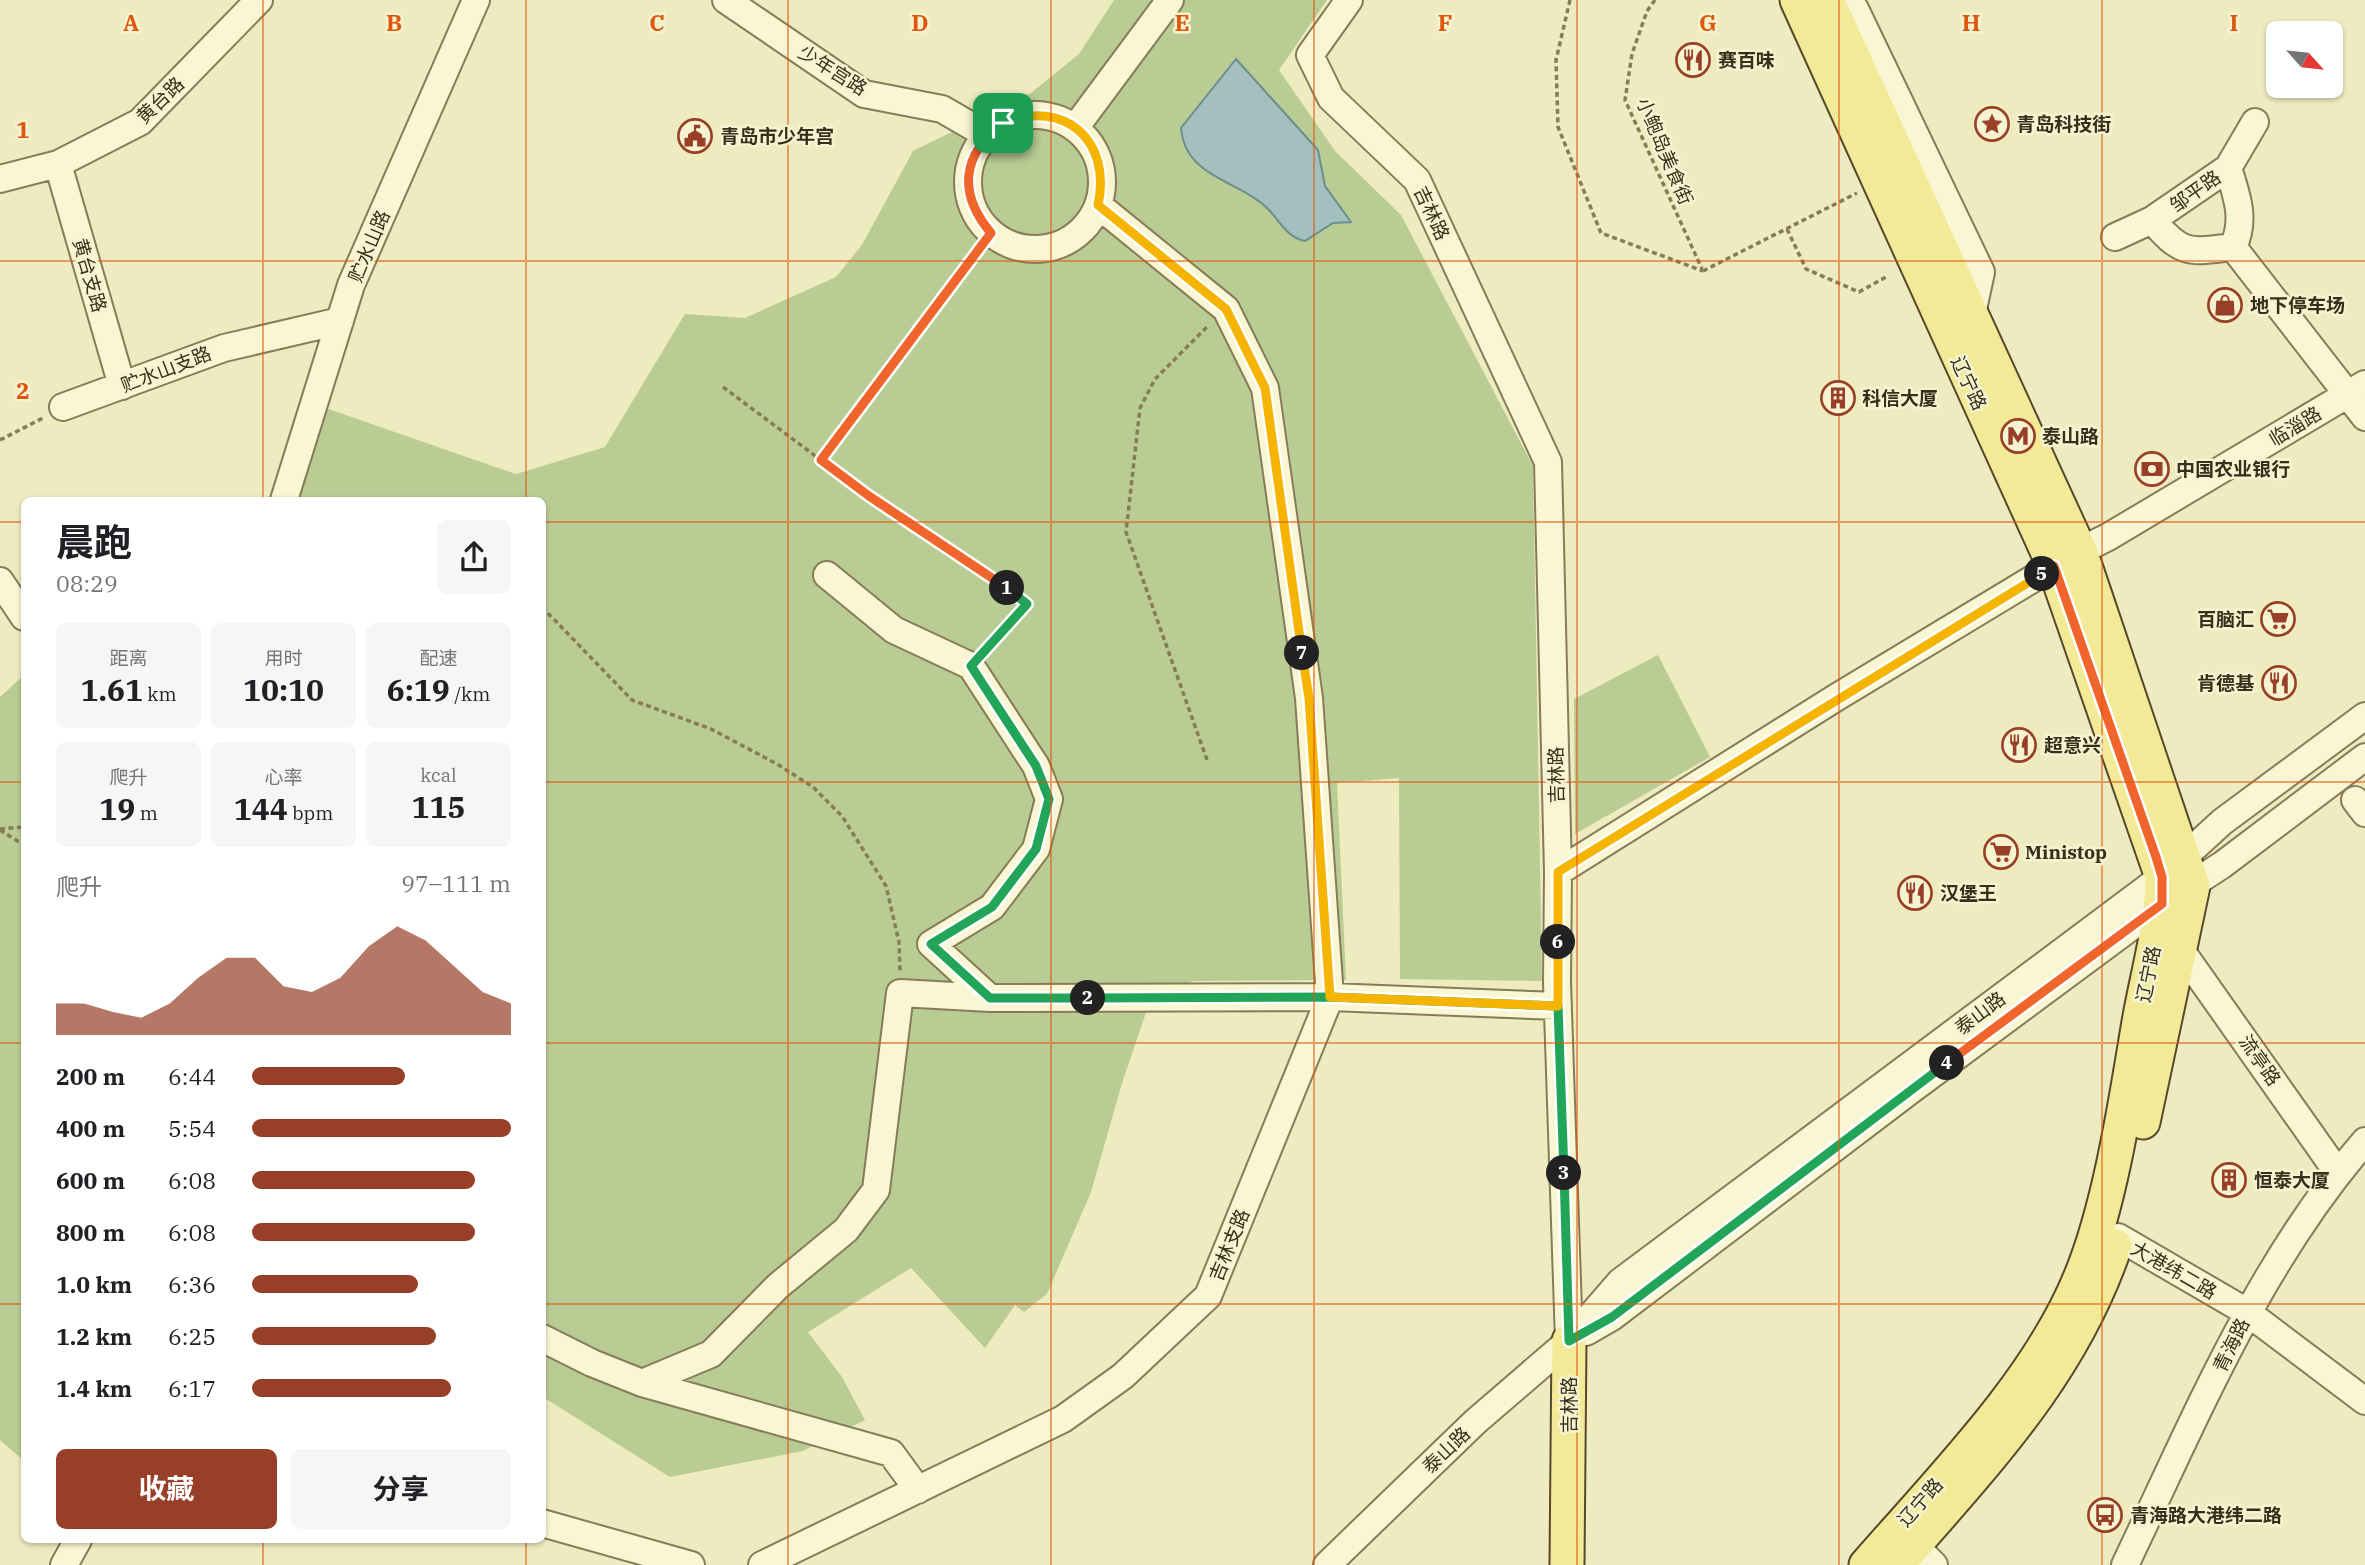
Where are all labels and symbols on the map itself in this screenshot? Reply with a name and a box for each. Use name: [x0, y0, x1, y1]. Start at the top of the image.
text: A: [123, 7, 139, 37]
text: B: [386, 7, 402, 37]
text: C: [649, 7, 665, 37]
text: D: [911, 7, 929, 37]
text: E: [1174, 7, 1190, 37]
text: F: [1438, 7, 1452, 37]
text: G: [1699, 7, 1717, 37]
text: H: [1962, 7, 1980, 37]
text: I: [2230, 7, 2238, 37]
north arrow: [2266, 21, 2343, 98]
street label: 少年宫路: [794, 40, 872, 100]
restaurant icon: 赛百味: [1674, 41, 1712, 79]
place label: 赛百味: [1718, 48, 1775, 72]
street label: 黄台路: [131, 72, 189, 128]
pin: [973, 93, 1033, 153]
street label: 小鲍岛美食街: [1632, 94, 1698, 208]
place icon: 青岛科技街: [1973, 105, 2011, 143]
place label: 青岛科技街: [2016, 112, 2111, 136]
text: 1: [16, 114, 30, 144]
public building icon: 青岛市少年宫: [676, 117, 714, 155]
place label: 青岛市少年宫: [720, 124, 834, 148]
street label: 邹平路: [2165, 165, 2225, 217]
street label: 吉林路: [1409, 182, 1455, 244]
street label: 贮水山路: [343, 206, 395, 286]
street label: 黄台支路: [68, 235, 112, 315]
shop icon: 地下停车场: [2206, 286, 2244, 324]
place label: 地下停车场: [2250, 293, 2345, 317]
street label: 贮水山支路: [117, 341, 215, 397]
street label: 辽宁路: [1946, 352, 1992, 414]
text: 2: [16, 375, 30, 405]
building icon: 科信大厦: [1819, 379, 1857, 417]
place label: 科信大厦: [1862, 386, 1938, 410]
street label: 临淄路: [2264, 401, 2326, 451]
metro station icon: 泰山路: [1999, 417, 2037, 455]
place label: 泰山路: [2042, 424, 2099, 448]
bank icon: 中国农业银行: [2133, 450, 2171, 488]
place label: 中国农业银行: [2176, 457, 2290, 481]
pin: 5: [2024, 556, 2060, 592]
pin: 1: [990, 570, 1024, 606]
supermarket icon: 百脑汇: [2259, 600, 2297, 638]
place label: 百脑汇: [2197, 607, 2254, 631]
pin: 7: [1284, 636, 1320, 670]
restaurant icon: 肯德基: [2260, 664, 2298, 702]
place label: 肯德基: [2197, 671, 2255, 695]
restaurant icon: 超意兴: [2000, 726, 2038, 764]
place label: 超意兴: [2044, 733, 2101, 757]
street label: 吉林路: [1544, 746, 1568, 804]
supermarket icon: Ministop: [1982, 833, 2020, 871]
place label: Ministop: [2025, 840, 2107, 864]
restaurant icon: 汉堡王: [1896, 874, 1934, 912]
place label: 汉堡王: [1940, 881, 1997, 905]
pin: 6: [1540, 925, 1576, 960]
street label: 辽宁路: [2131, 944, 2165, 1004]
pin: 2: [1070, 981, 1106, 1016]
street label: 泰山路: [1950, 986, 2010, 1040]
street label: 流亭路: [2234, 1030, 2286, 1090]
pin: 4: [1930, 1046, 1965, 1080]
pin: 3: [1546, 1156, 1582, 1190]
building icon: 恒泰大厦: [2210, 1161, 2248, 1199]
place label: 恒泰大厦: [2254, 1168, 2330, 1192]
street label: 吉林支路: [1204, 1205, 1254, 1285]
street label: 大港纬二路: [2127, 1236, 2221, 1304]
street label: 青海路: [2208, 1314, 2254, 1376]
street label: 吉林路: [1557, 1376, 1581, 1434]
street label: 泰山路: [1417, 1422, 1475, 1478]
street label: 辽宁路: [1892, 1473, 1948, 1531]
bus stop icon: 青海路大港纬二路: [2086, 1496, 2124, 1534]
place label: 青海路大港纬二路: [2130, 1503, 2282, 1527]

